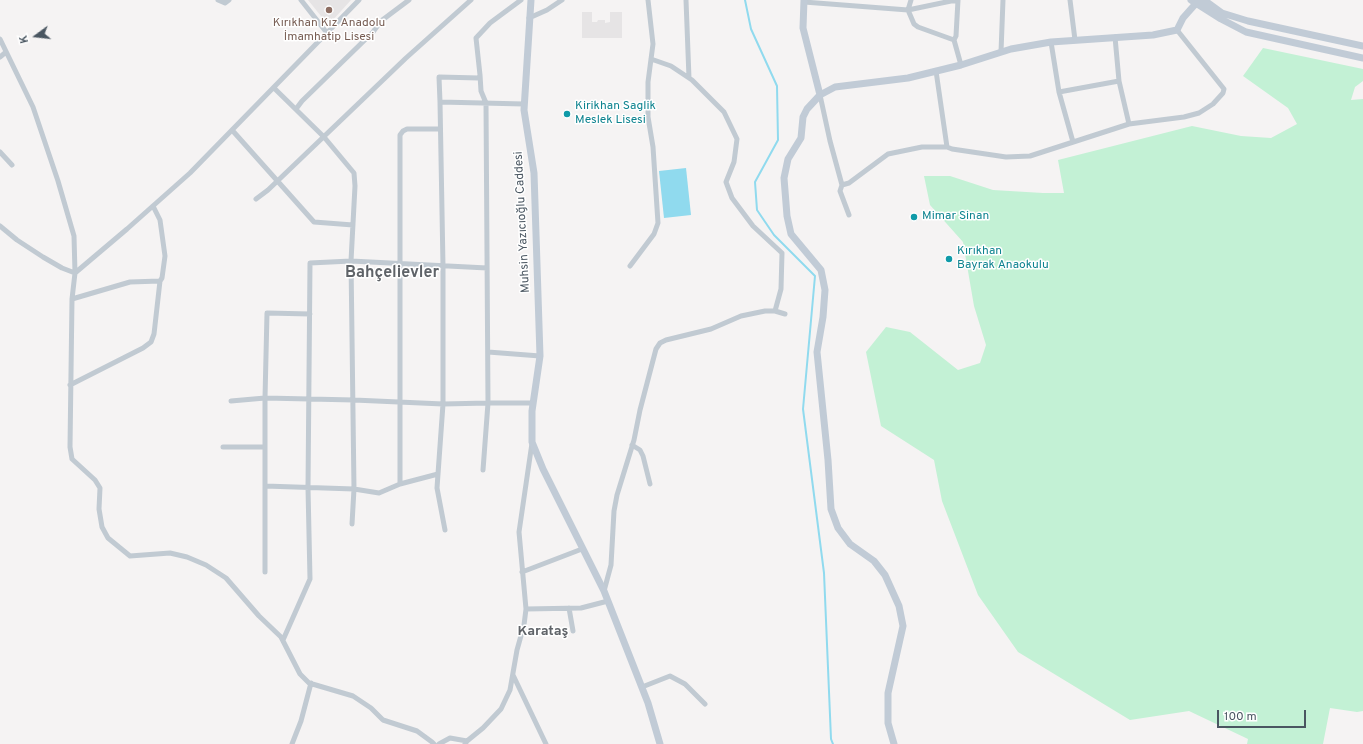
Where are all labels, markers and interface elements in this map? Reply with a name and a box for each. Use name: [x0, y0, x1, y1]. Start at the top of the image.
marker: Kırıkhan Kız Anadolu İmamhatip Lisesi: [324, 5, 334, 15]
north arrow: [16, 16, 56, 56]
place label: Kırıkhan Kız Anadolu İmamhatip Lisesi: [273, 17, 385, 45]
text: K: [17, 34, 32, 45]
place label: Kirikhan Saglik Meslek Lisesi: [575, 100, 656, 128]
marker: Kirikhan Saglik Meslek Lisesi: [562, 109, 572, 119]
street label: Muhsin Yazıcıoğlu Caddesi: [512, 151, 534, 293]
place label: Mimar Sinan: [922, 210, 989, 224]
marker: Mimar Sinan: [909, 212, 919, 222]
place label: Kırıkhan Bayrak Anaokulu: [957, 245, 1049, 273]
marker: Kırıkhan Bayrak Anaokulu: [944, 254, 954, 264]
district label: Bahçelievler: [345, 264, 439, 284]
district label: Karataş: [518, 624, 568, 640]
scale bar: [1219, 702, 1308, 728]
text: 100 m: [1224, 709, 1257, 725]

